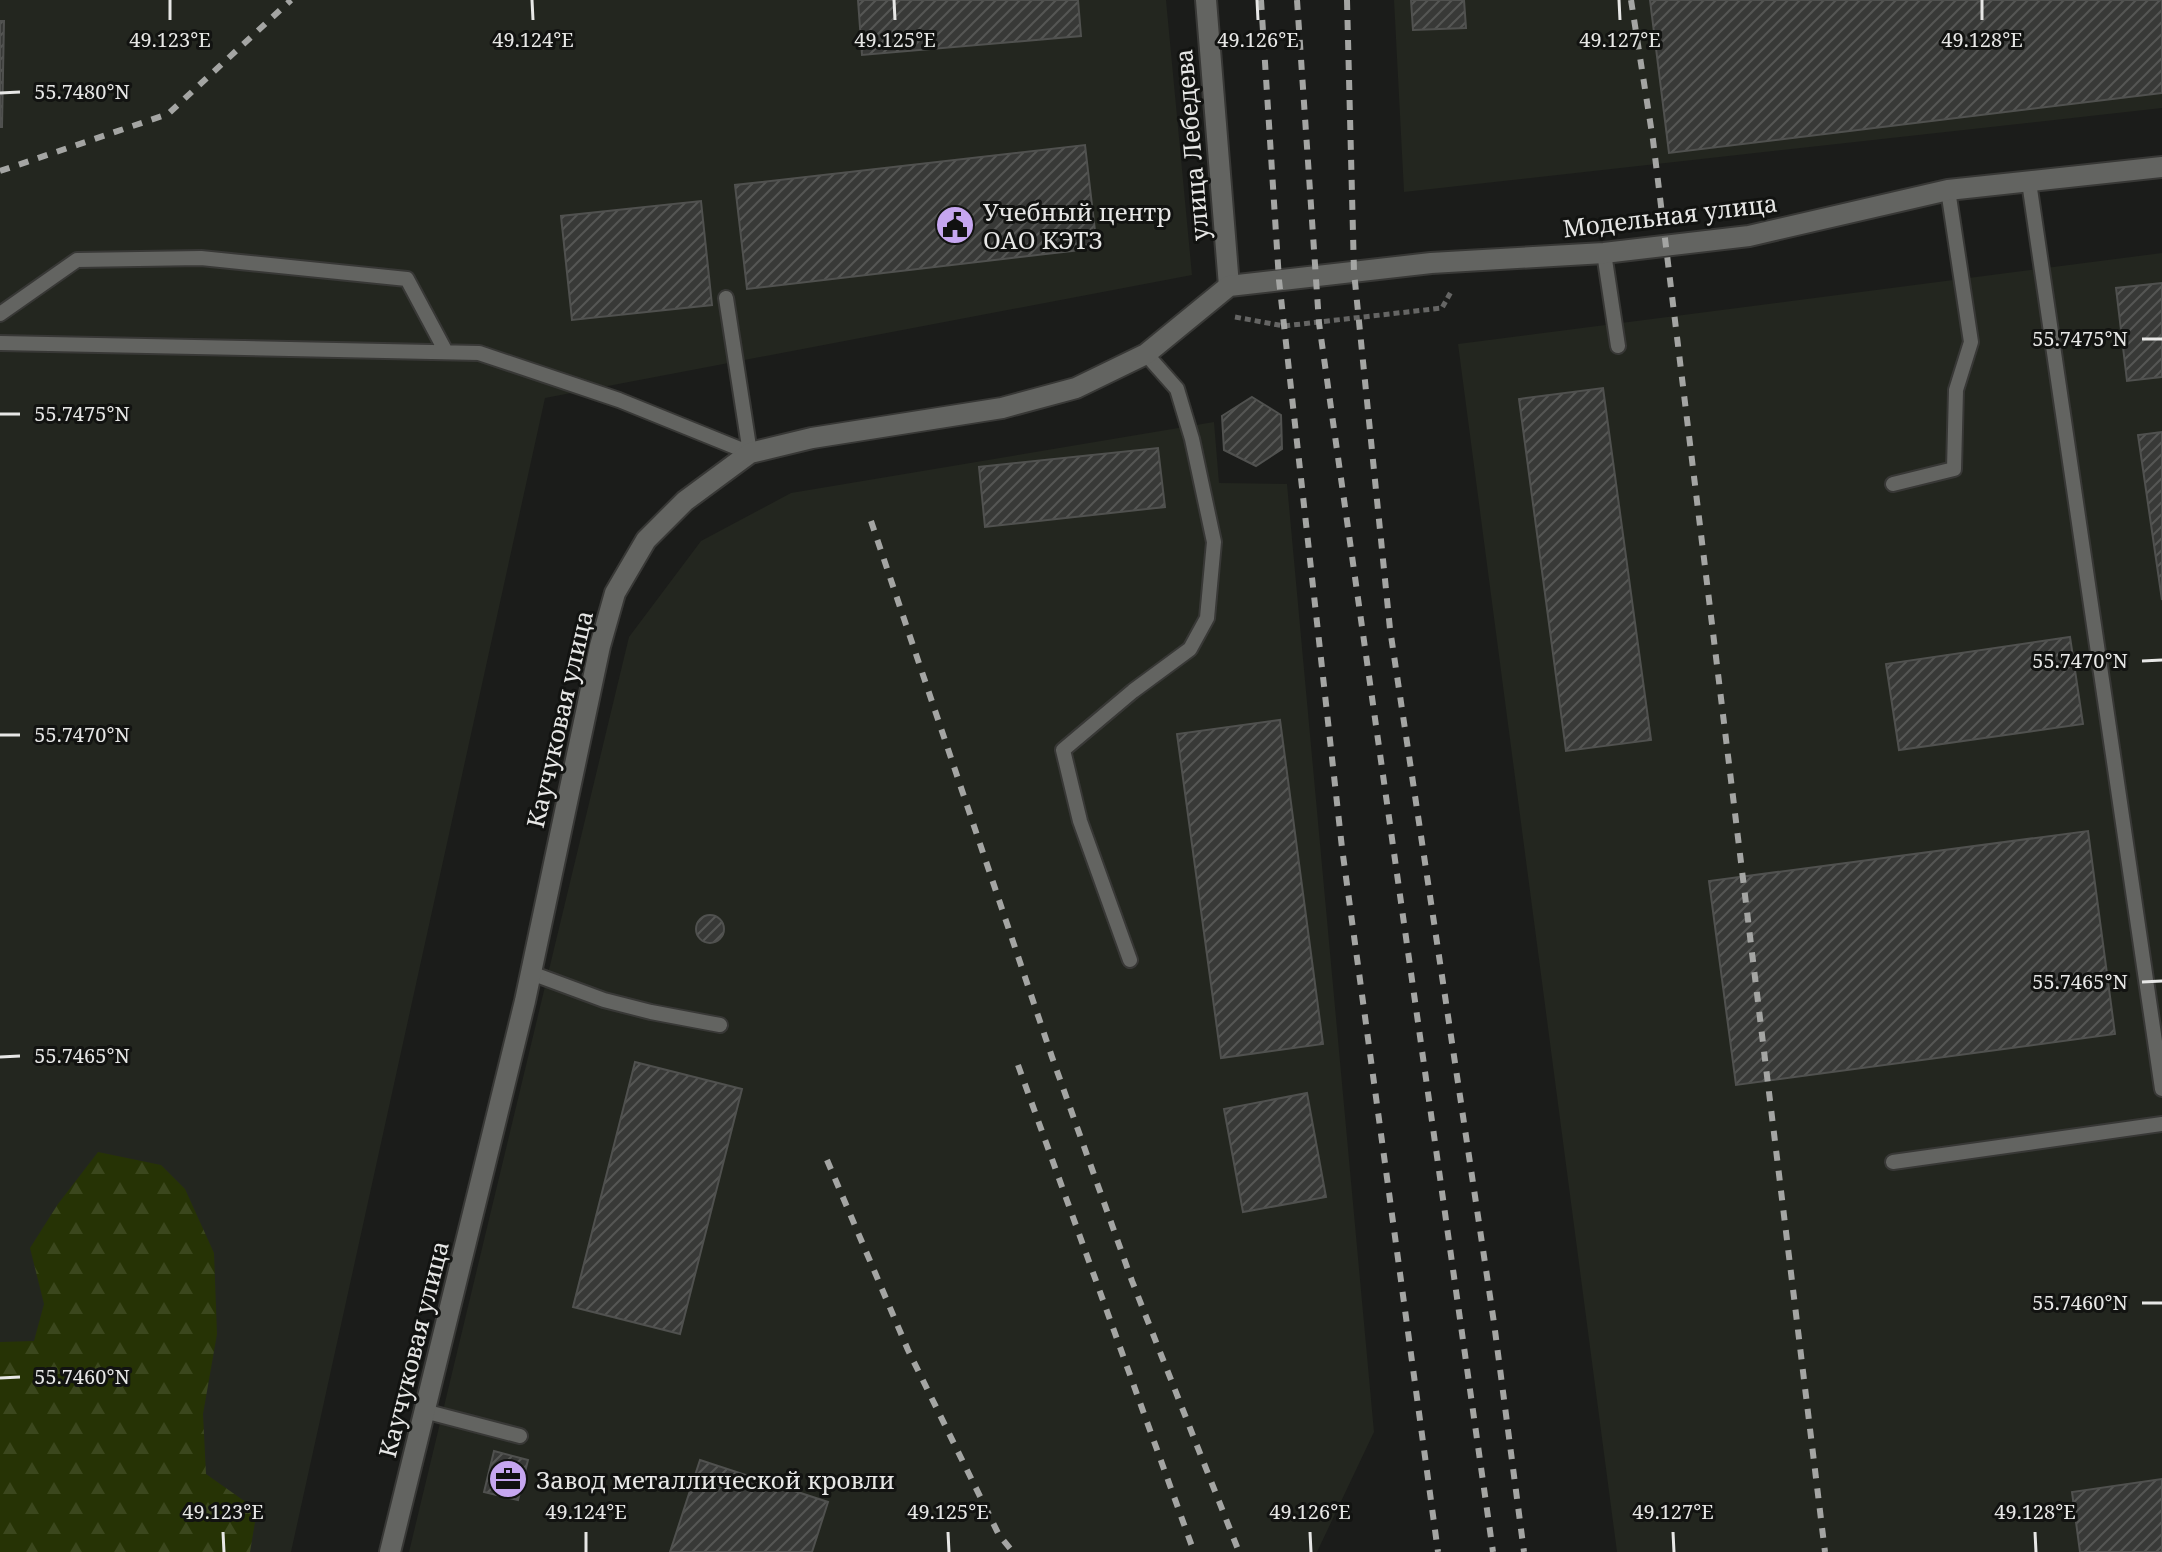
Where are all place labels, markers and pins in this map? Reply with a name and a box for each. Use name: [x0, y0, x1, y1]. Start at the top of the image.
place label: Учебный центр ОАО КЭТЗ: [983, 195, 1172, 256]
public building icon: Учебный центр ОАО КЭТЗ: [934, 204, 976, 246]
office icon: Завод металлической кровли: [487, 1458, 529, 1500]
place label: Завод металлической кровли: [536, 1463, 895, 1496]

